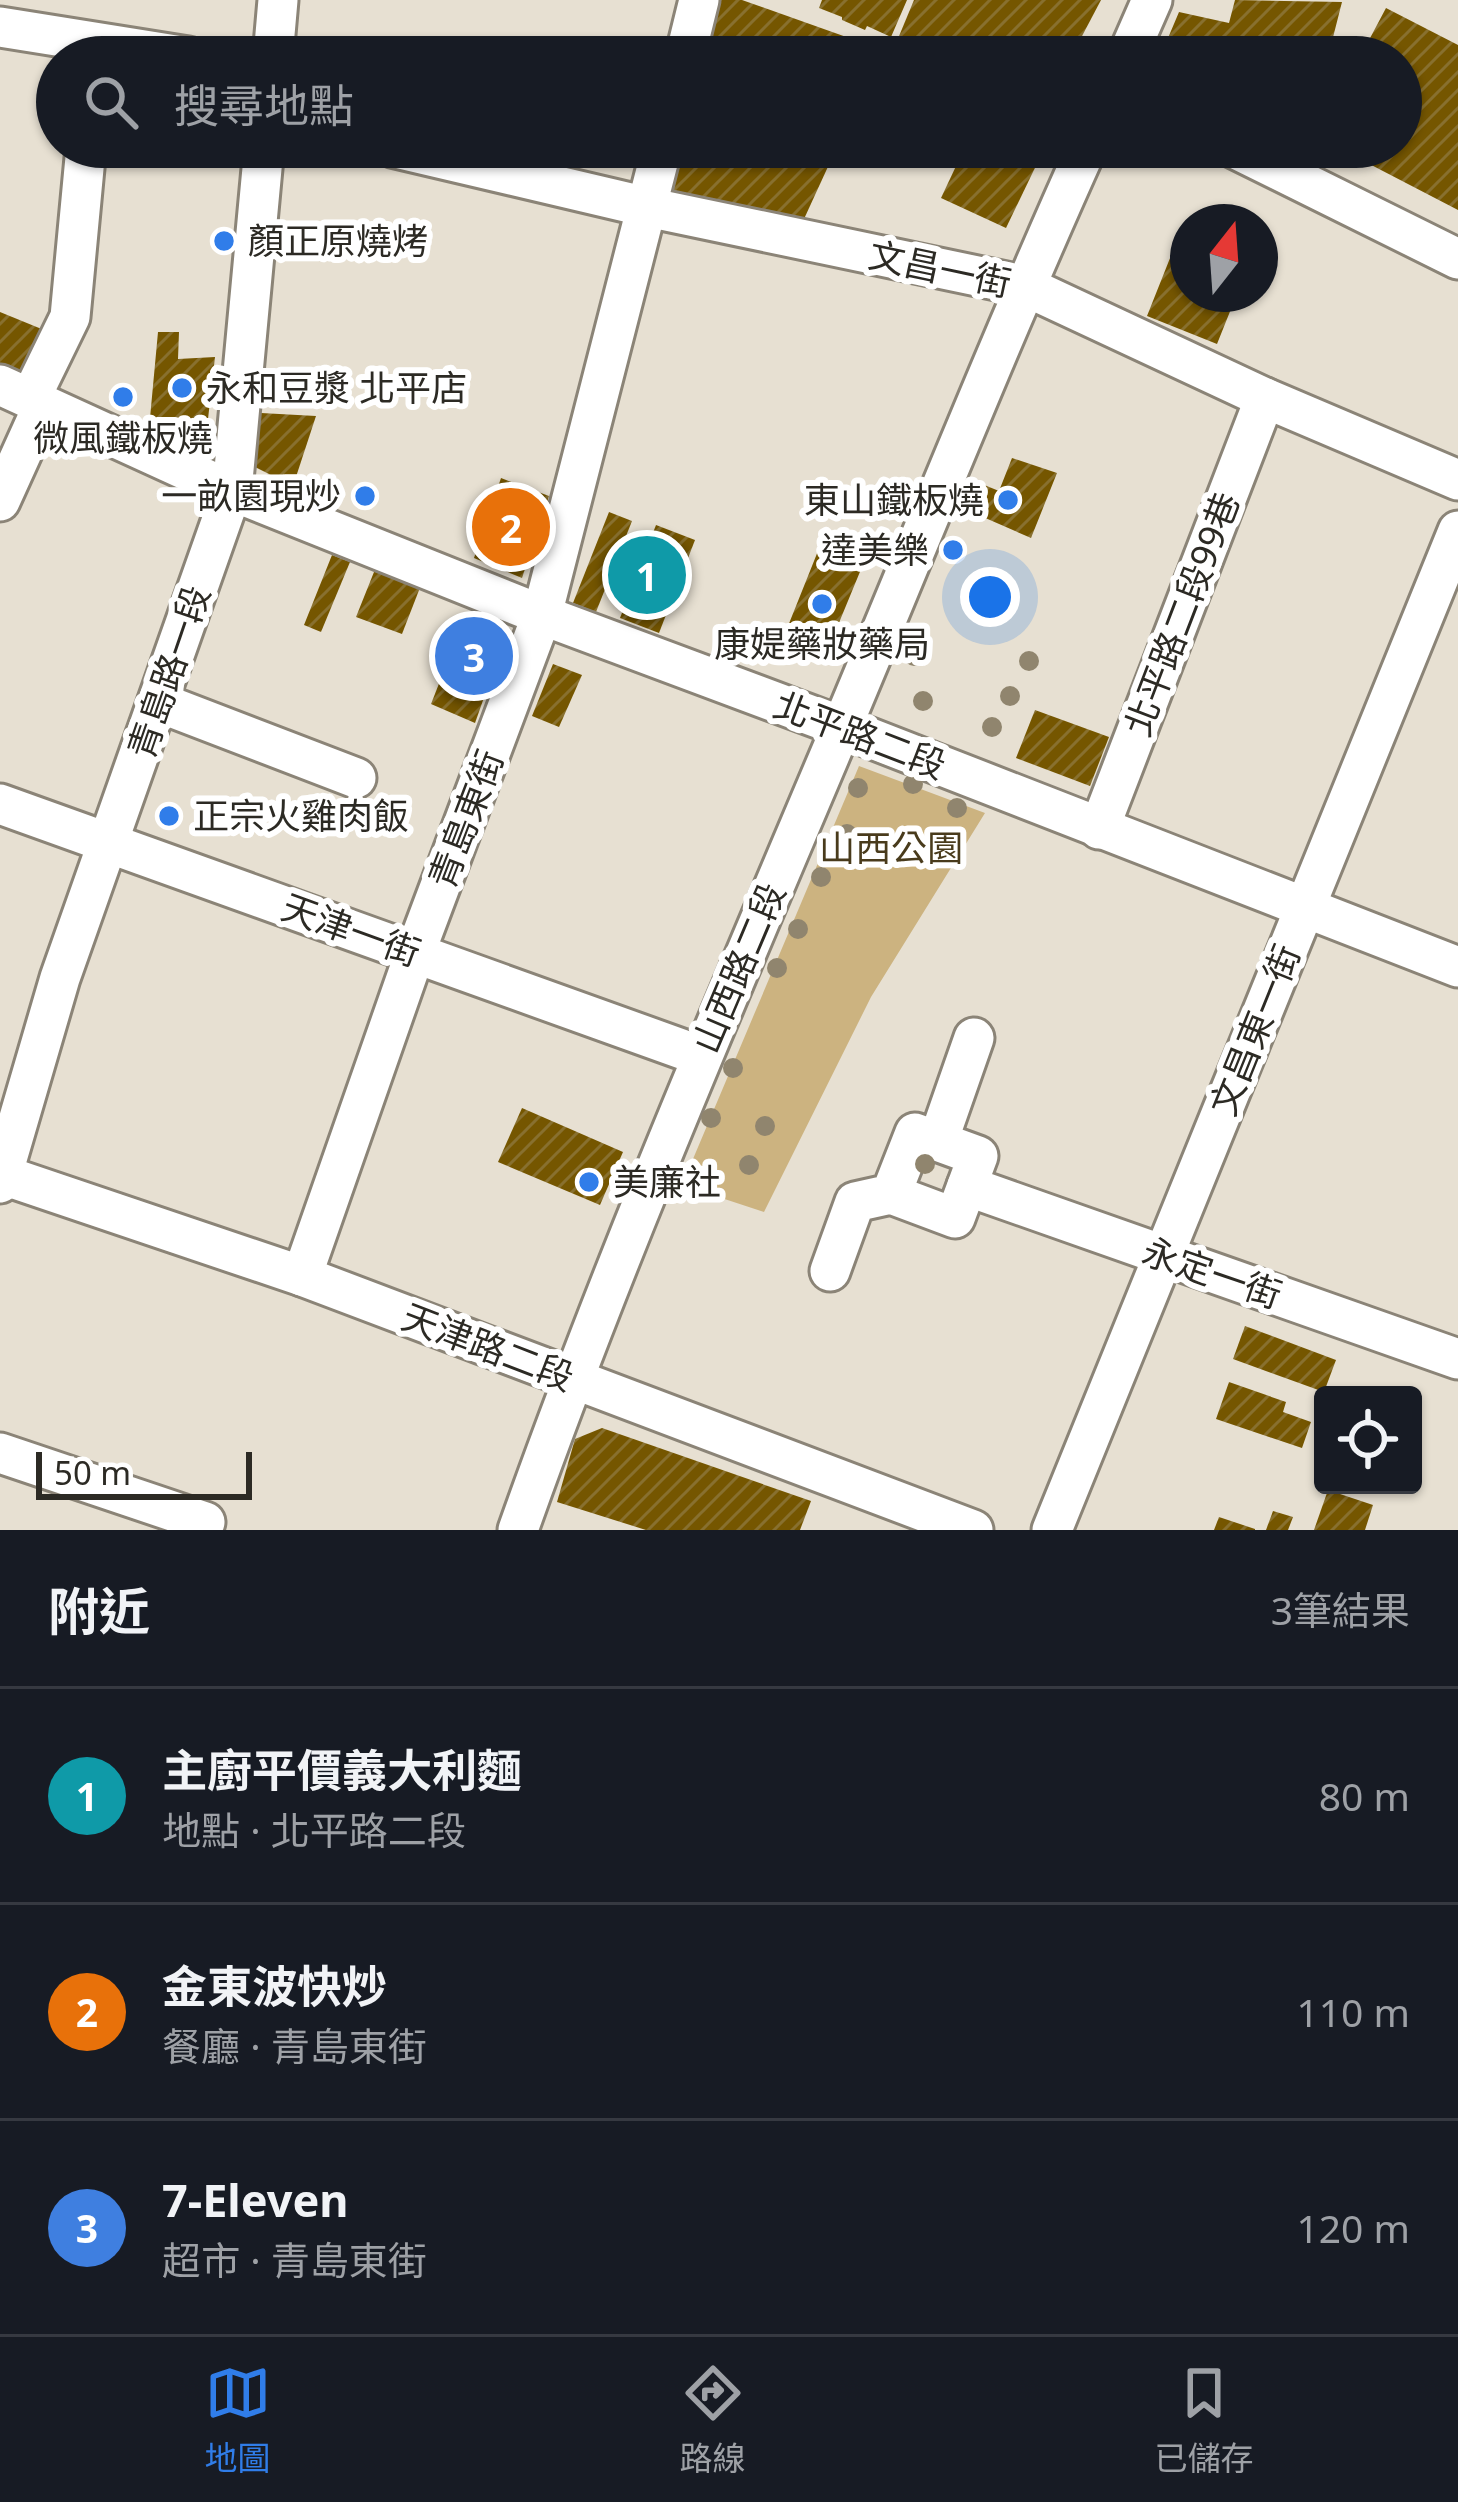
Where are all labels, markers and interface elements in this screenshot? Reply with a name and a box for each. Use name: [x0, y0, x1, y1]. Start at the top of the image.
search box: [36, 36, 1422, 168]
icon: search: [78, 69, 144, 135]
text: 搜尋地點: [174, 74, 354, 135]
north arrow: [1170, 204, 1278, 312]
place label: 顏正原燒烤: [248, 216, 428, 265]
marker: 顏正原燒烤: [211, 228, 237, 254]
street label: 文昌一街: [865, 230, 1016, 307]
place label: 永和豆漿 北平店: [206, 363, 467, 412]
marker: 永和豆漿 北平店: [169, 375, 195, 401]
marker: 微風鐵板燒: [110, 384, 136, 410]
place label: 微風鐵板燒: [33, 413, 213, 462]
place label: 一畝園現炒: [161, 471, 341, 520]
place label: 東山鐵板燒: [804, 475, 984, 524]
pin: 2: [472, 482, 550, 572]
marker: 一畝園現炒: [352, 483, 378, 509]
street label: 北平路二段99巷: [1113, 485, 1250, 743]
marker: 東山鐵板燒: [995, 487, 1021, 513]
place label: 達美樂: [821, 525, 929, 574]
pin: 1: [608, 530, 686, 620]
marker: 達美樂: [940, 537, 966, 563]
your location: [960, 567, 1020, 627]
street label: 青島路一段: [116, 579, 221, 765]
marker: 康媞藥妝藥局: [809, 591, 835, 617]
pin: 3: [435, 611, 513, 701]
place label: 康媞藥妝藥局: [714, 619, 930, 668]
street label: 北平路二段: [767, 679, 953, 790]
street label: 青島東街: [417, 743, 514, 895]
place label: 正宗火雞肉飯: [193, 791, 409, 840]
marker: 正宗火雞肉飯: [156, 803, 182, 829]
park label: 山西公園: [819, 823, 963, 872]
street label: 山西路二段: [681, 875, 796, 1060]
street label: 天津一街: [275, 882, 427, 977]
street label: 文昌東一街: [1198, 937, 1311, 1122]
place label: 美廉社: [613, 1157, 721, 1206]
marker: 美廉社: [576, 1169, 602, 1195]
street label: 永定一街: [1136, 1226, 1288, 1319]
street label: 天津路二段: [395, 1291, 581, 1402]
map controls: [1314, 1386, 1422, 1494]
button: locate: [1314, 1386, 1422, 1494]
scale bar: [36, 1446, 252, 1499]
text: 50 m: [54, 1450, 131, 1495]
text: 附近: [48, 1575, 150, 1645]
text: 3筆結果: [1271, 1583, 1410, 1636]
text: 主廚平價義大利麵: [162, 1739, 522, 1800]
text: 1: [76, 1769, 98, 1822]
text: 80 m: [1319, 1769, 1410, 1822]
text: 地點 · 北平路二段: [162, 1803, 466, 1856]
text: 金東波快炒: [162, 1955, 387, 2016]
text: 2: [76, 1985, 98, 2038]
text: 110 m: [1296, 1985, 1410, 2038]
text: 餐廳 · 青島東街: [162, 2019, 427, 2072]
text: 7-Eleven: [162, 2169, 349, 2230]
text: 3: [76, 2201, 98, 2254]
text: 120 m: [1296, 2201, 1410, 2254]
text: 超市 · 青島東街: [162, 2233, 427, 2286]
tab: 地圖: [205, 2360, 271, 2480]
tab: 路線: [680, 2360, 746, 2480]
tab: 已儲存: [1155, 2360, 1254, 2480]

